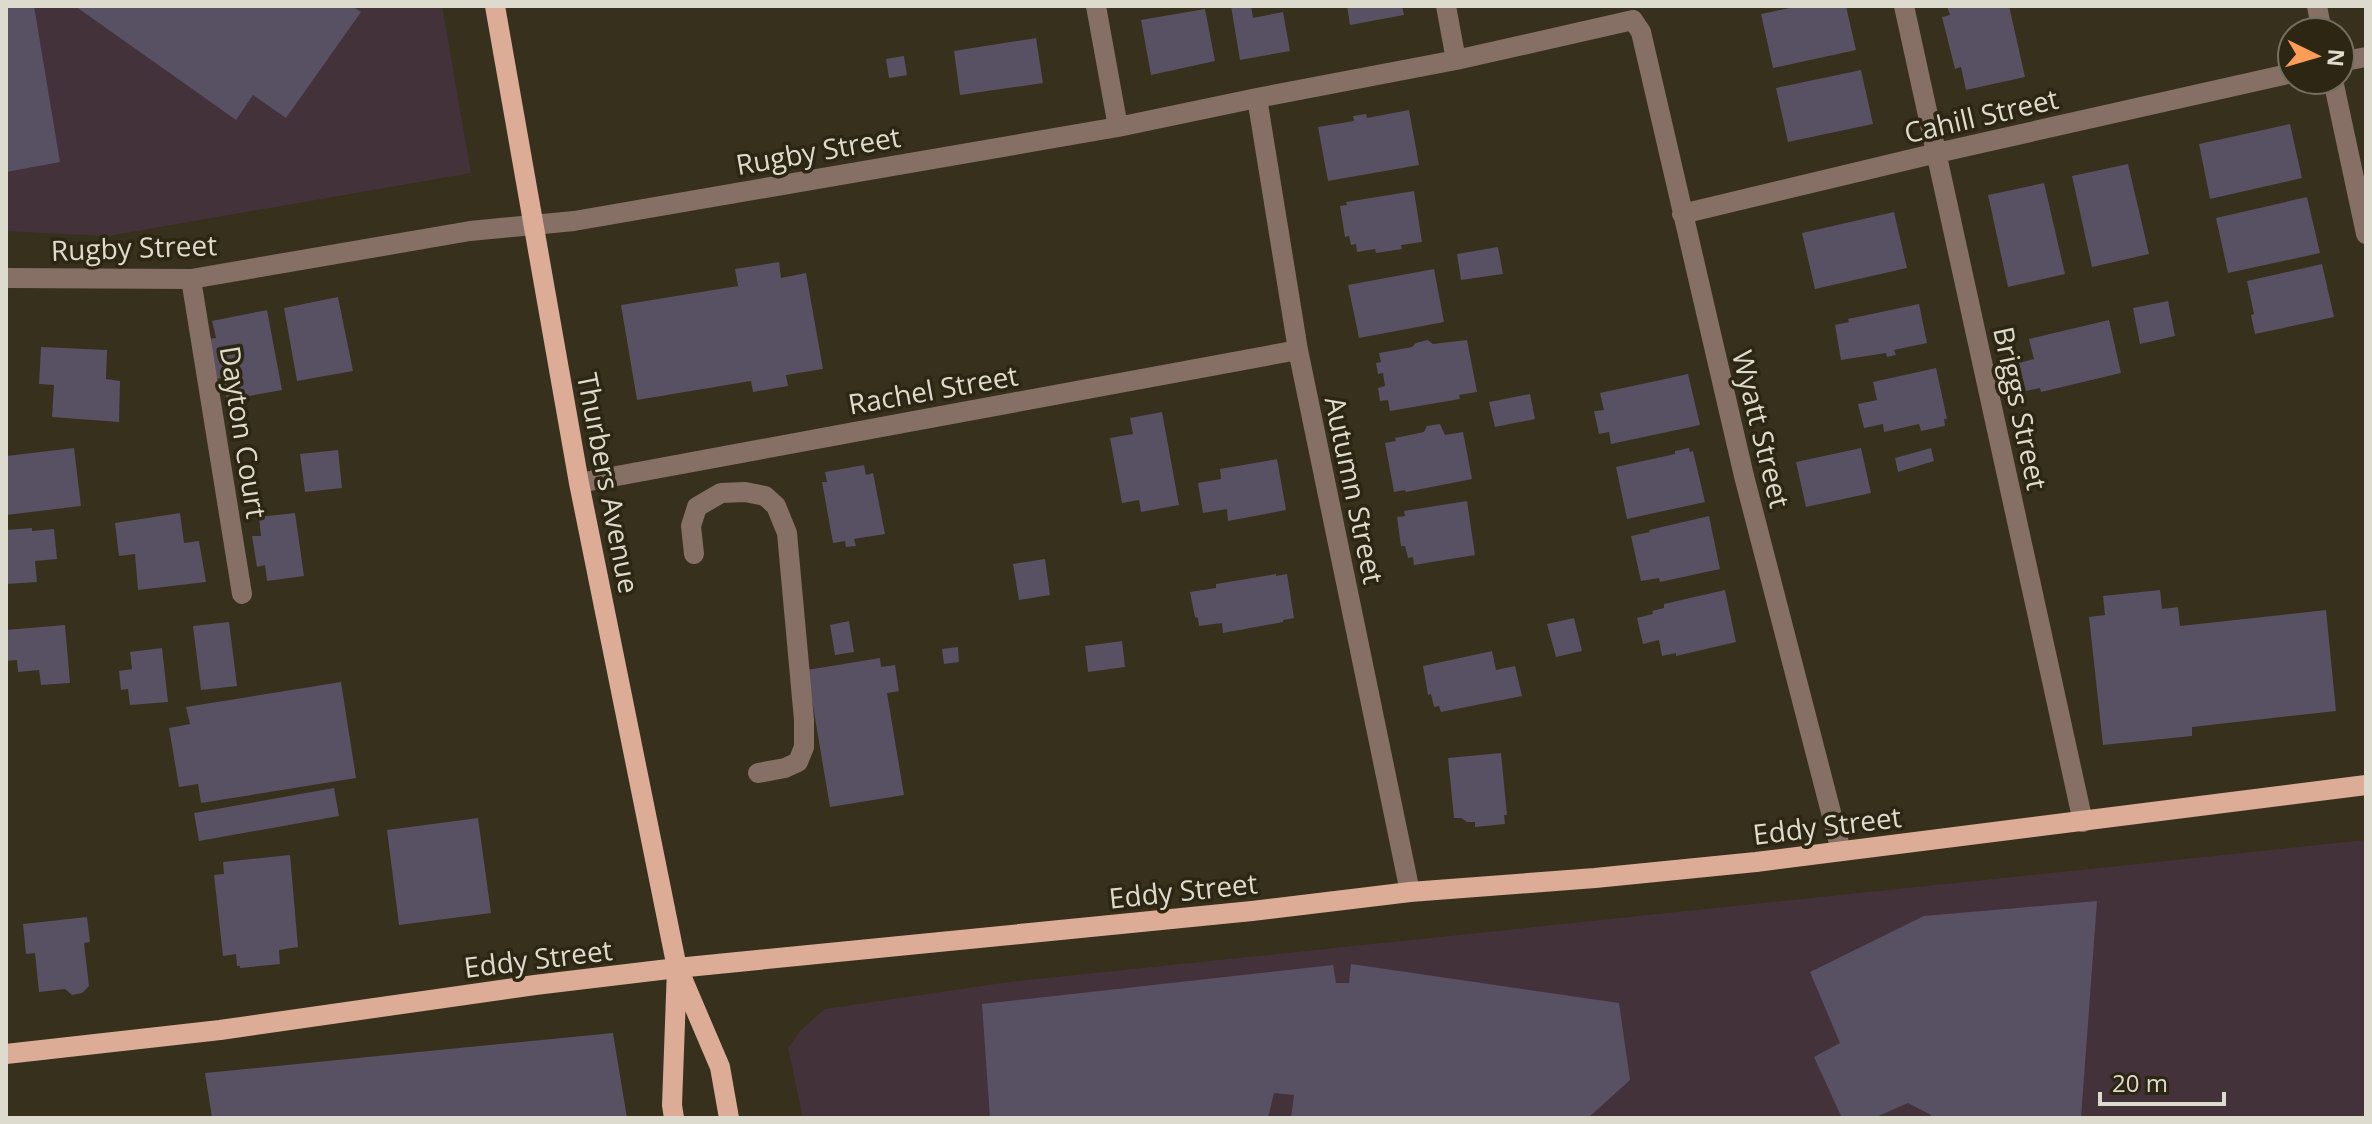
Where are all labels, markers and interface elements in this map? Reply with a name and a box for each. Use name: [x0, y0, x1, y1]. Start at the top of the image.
north arrow: [2276, 16, 2356, 96]
text: N: [2321, 48, 2353, 68]
street label: Cahill Street: [1900, 79, 2062, 151]
street label: Rugby Street: [733, 117, 903, 183]
street label: Rugby Street: [50, 225, 218, 269]
street label: Briggs Street: [1985, 323, 2057, 493]
street label: Dayton Court: [212, 343, 276, 521]
street label: Wyatt Street: [1724, 346, 1800, 512]
street label: Rachel Street: [845, 355, 1021, 423]
street label: Thurbers Avenue: [569, 370, 649, 596]
street label: Autumn Street: [1317, 393, 1393, 587]
street label: Eddy Street: [1751, 797, 1903, 853]
street label: Eddy Street: [1107, 863, 1259, 917]
street label: Eddy Street: [462, 930, 614, 986]
scale bar: [2100, 1056, 2224, 1106]
text: 20 m: [2112, 1066, 2168, 1099]

